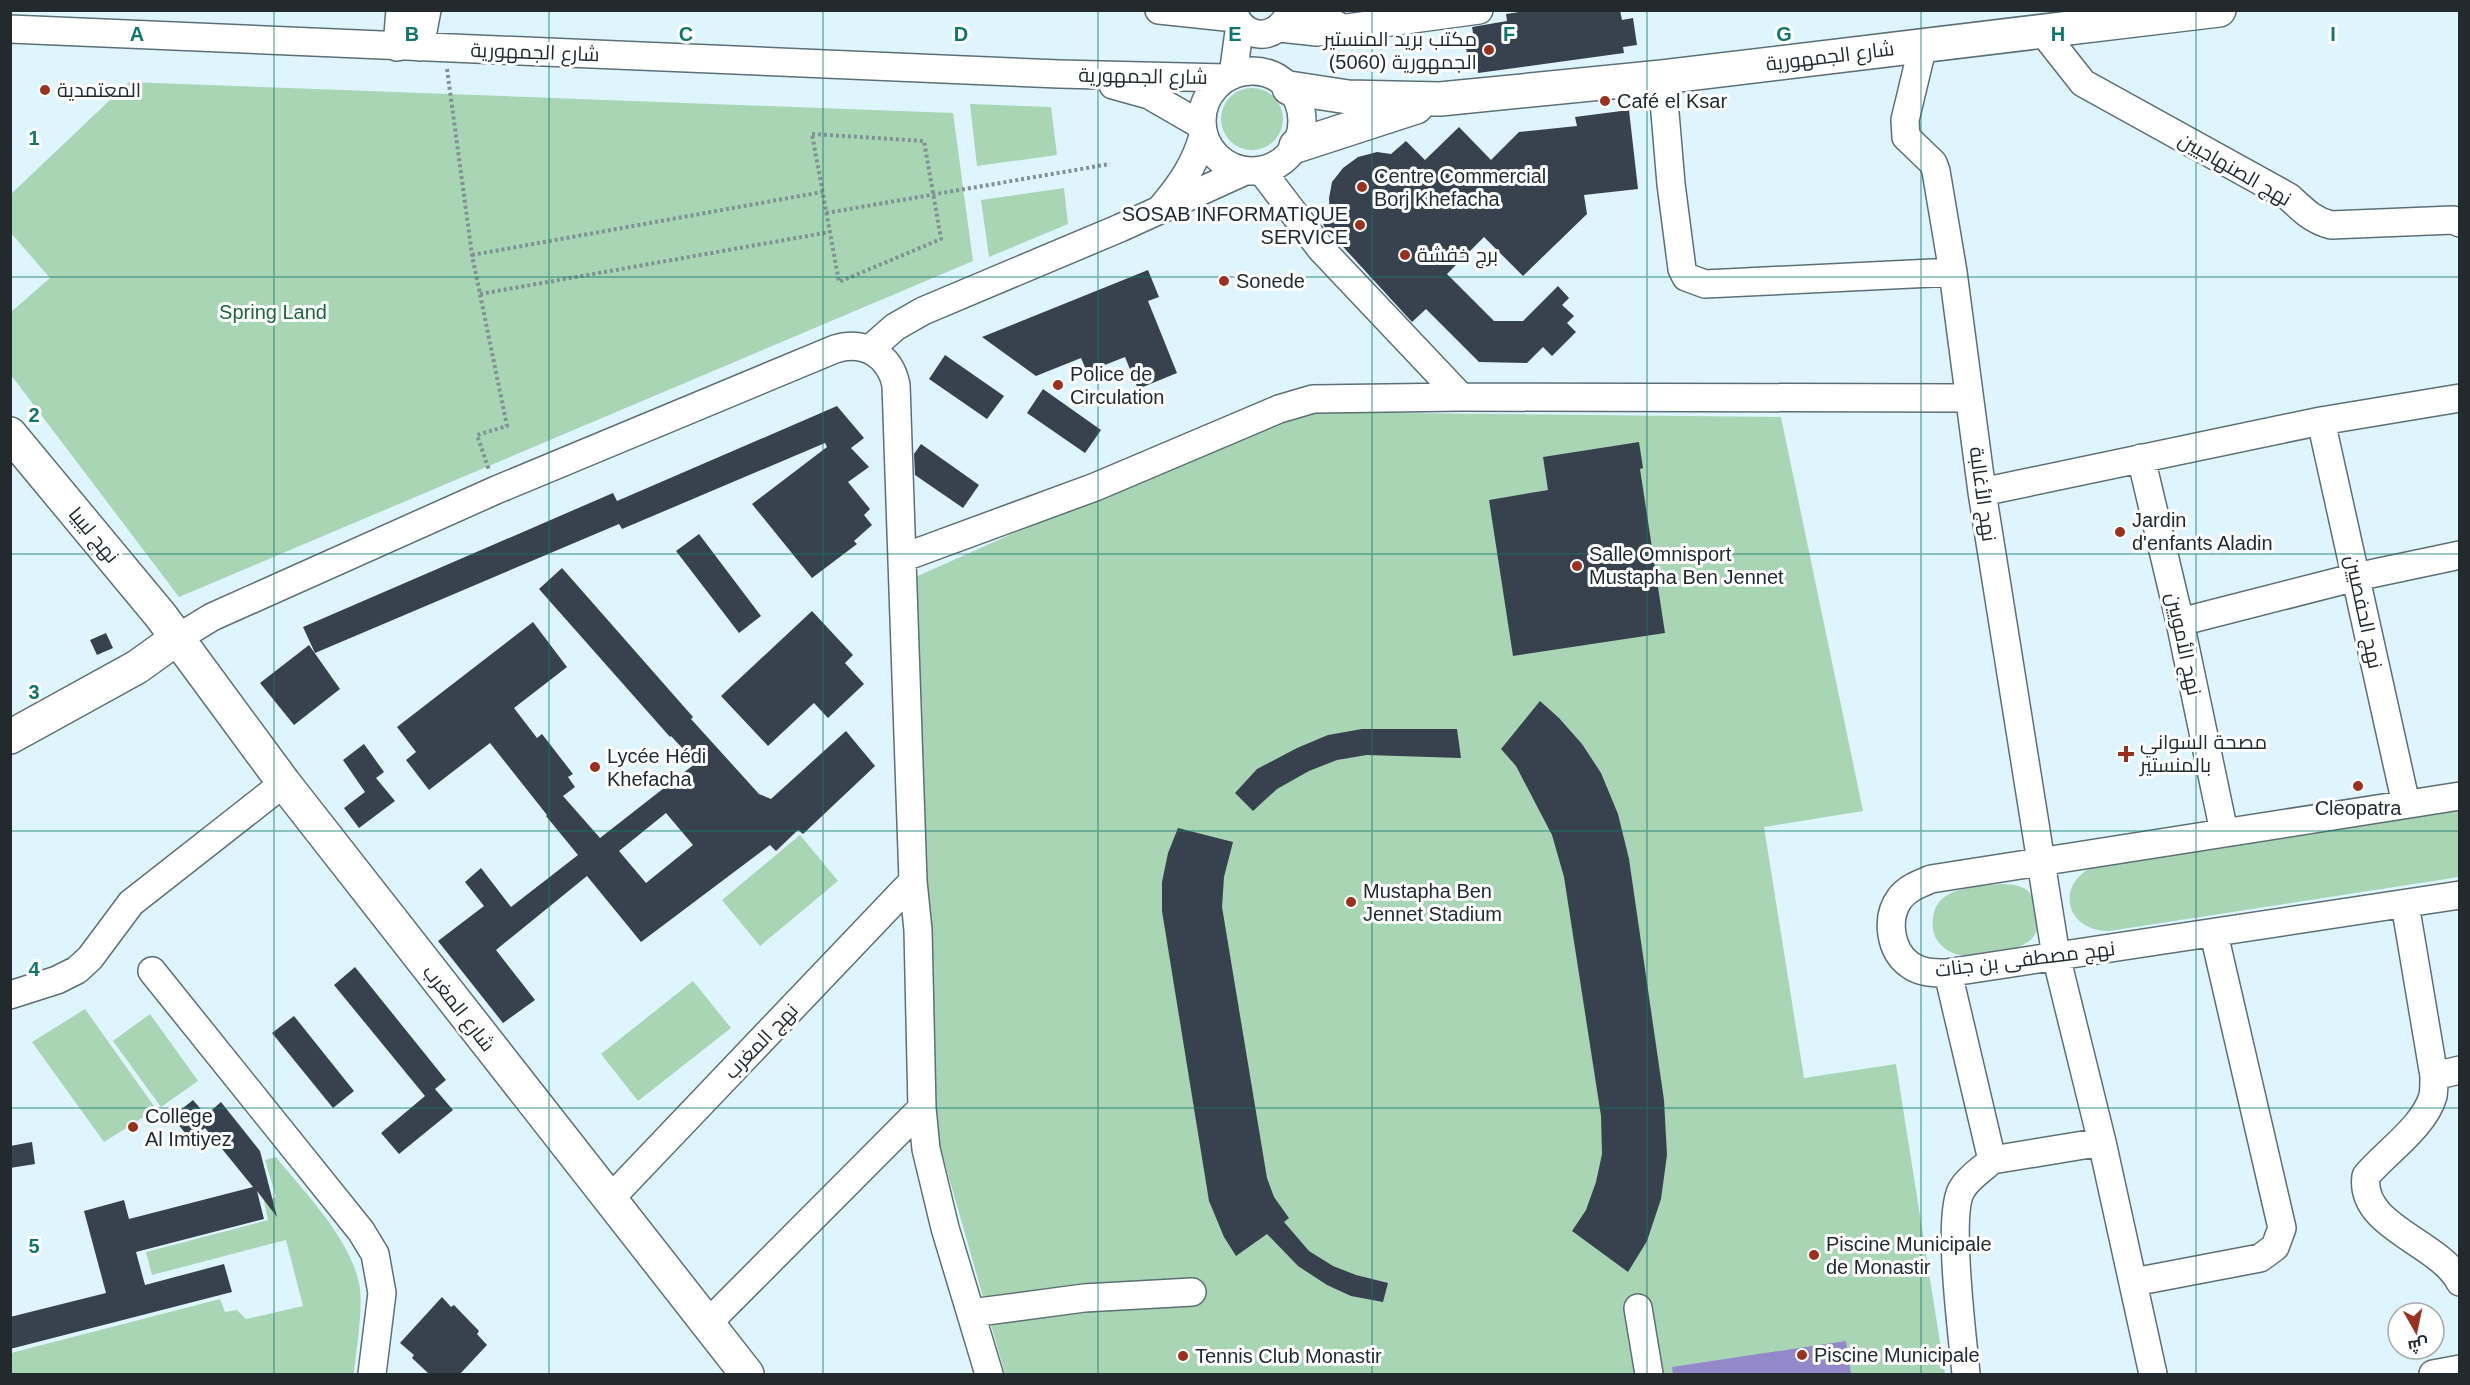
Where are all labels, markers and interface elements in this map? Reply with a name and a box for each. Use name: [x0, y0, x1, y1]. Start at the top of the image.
text: A: [130, 23, 144, 45]
text: B: [405, 23, 419, 45]
text: C: [679, 23, 693, 45]
text: D: [954, 23, 968, 45]
text: E: [1228, 23, 1242, 45]
text: F: [1503, 23, 1515, 45]
text: G: [1776, 23, 1792, 45]
text: H: [2051, 23, 2065, 45]
text: I: [2330, 23, 2336, 45]
place label: مكتب بريد المنستير الجمهورية (5060): [1322, 28, 1477, 75]
street label: شارع الجمهورية: [1765, 37, 1896, 78]
street label: شارع الجمهورية: [470, 39, 600, 68]
marker: مكتب بريد المنستير الجمهورية (5060): [1482, 43, 1496, 57]
street label: شارع الجمهورية: [1078, 64, 1208, 91]
place label: المعتمدية: [57, 79, 141, 101]
marker: المعتمدية: [38, 83, 52, 97]
place label: Café el Ksar: [1617, 90, 1727, 112]
marker: Café el Ksar: [1598, 94, 1612, 108]
text: 1: [28, 127, 40, 149]
street label: نهج الصنهاجيين: [2173, 128, 2295, 213]
place label: Centre Commercial Borj Khefacha: [1374, 165, 1546, 210]
marker: Centre Commercial Borj Khefacha: [1355, 180, 1369, 194]
place label: SOSAB INFORMATIQUE SERVICE: [1122, 203, 1348, 248]
marker: SOSAB INFORMATIQUE SERVICE: [1353, 218, 1367, 232]
place label: برج خفشة: [1417, 244, 1498, 269]
marker: برج خفشة: [1398, 248, 1412, 262]
place label: Sonede: [1236, 270, 1305, 292]
marker: Sonede: [1217, 274, 1231, 288]
park label: Spring Land: [219, 301, 327, 323]
place label: Police de Circulation: [1070, 363, 1164, 408]
marker: Police de Circulation: [1051, 378, 1065, 392]
text: 2: [28, 404, 40, 426]
street label: نهج الأغالبة: [1962, 445, 2001, 543]
street label: نهج ليبيا: [62, 503, 124, 569]
place label: Jardin d'enfants Aladin: [2132, 509, 2273, 554]
marker: Jardin d'enfants Aladin: [2113, 525, 2127, 539]
place label: Salle Omnisport Mustapha Ben Jennet: [1589, 543, 1784, 588]
street label: نهج الحفصيين: [2338, 553, 2387, 671]
marker: Salle Omnisport Mustapha Ben Jennet: [1570, 559, 1584, 573]
street label: نهج الأمويين: [2159, 591, 2206, 698]
text: 3: [28, 681, 40, 703]
place label: مصحة السواني بالمنستير: [2139, 731, 2267, 777]
place label: Lycée Hédi Khefacha: [607, 745, 706, 790]
marker: مصحة السواني بالمنستير: [2117, 745, 2135, 763]
marker: Lycée Hédi Khefacha: [588, 760, 602, 774]
marker: Cleopatra: [2351, 779, 2365, 793]
place label: Cleopatra: [2315, 797, 2402, 819]
place label: Mustapha Ben Jennet Stadium: [1363, 880, 1502, 925]
marker: Mustapha Ben Jennet Stadium: [1344, 895, 1358, 909]
street label: نهج مصطفى بن جنات: [1934, 937, 2117, 984]
text: 4: [28, 958, 40, 980]
street label: شارع المغرب: [416, 961, 499, 1057]
street label: نهج المغرب: [720, 999, 804, 1085]
place label: College Al Imtiyez: [145, 1105, 232, 1150]
marker: College Al Imtiyez: [126, 1120, 140, 1134]
place label: Piscine Municipale de Monastir: [1826, 1233, 1992, 1278]
text: 5: [28, 1235, 40, 1257]
marker: Piscine Municipale de Monastir: [1807, 1248, 1821, 1262]
north arrow: [2386, 1301, 2446, 1361]
text: ش: [2407, 1334, 2430, 1355]
place label: Piscine Municipale: [1814, 1344, 1980, 1366]
place label: Tennis Club Monastir: [1195, 1345, 1382, 1367]
marker: Piscine Municipale: [1795, 1348, 1809, 1362]
marker: Tennis Club Monastir: [1176, 1349, 1190, 1363]

